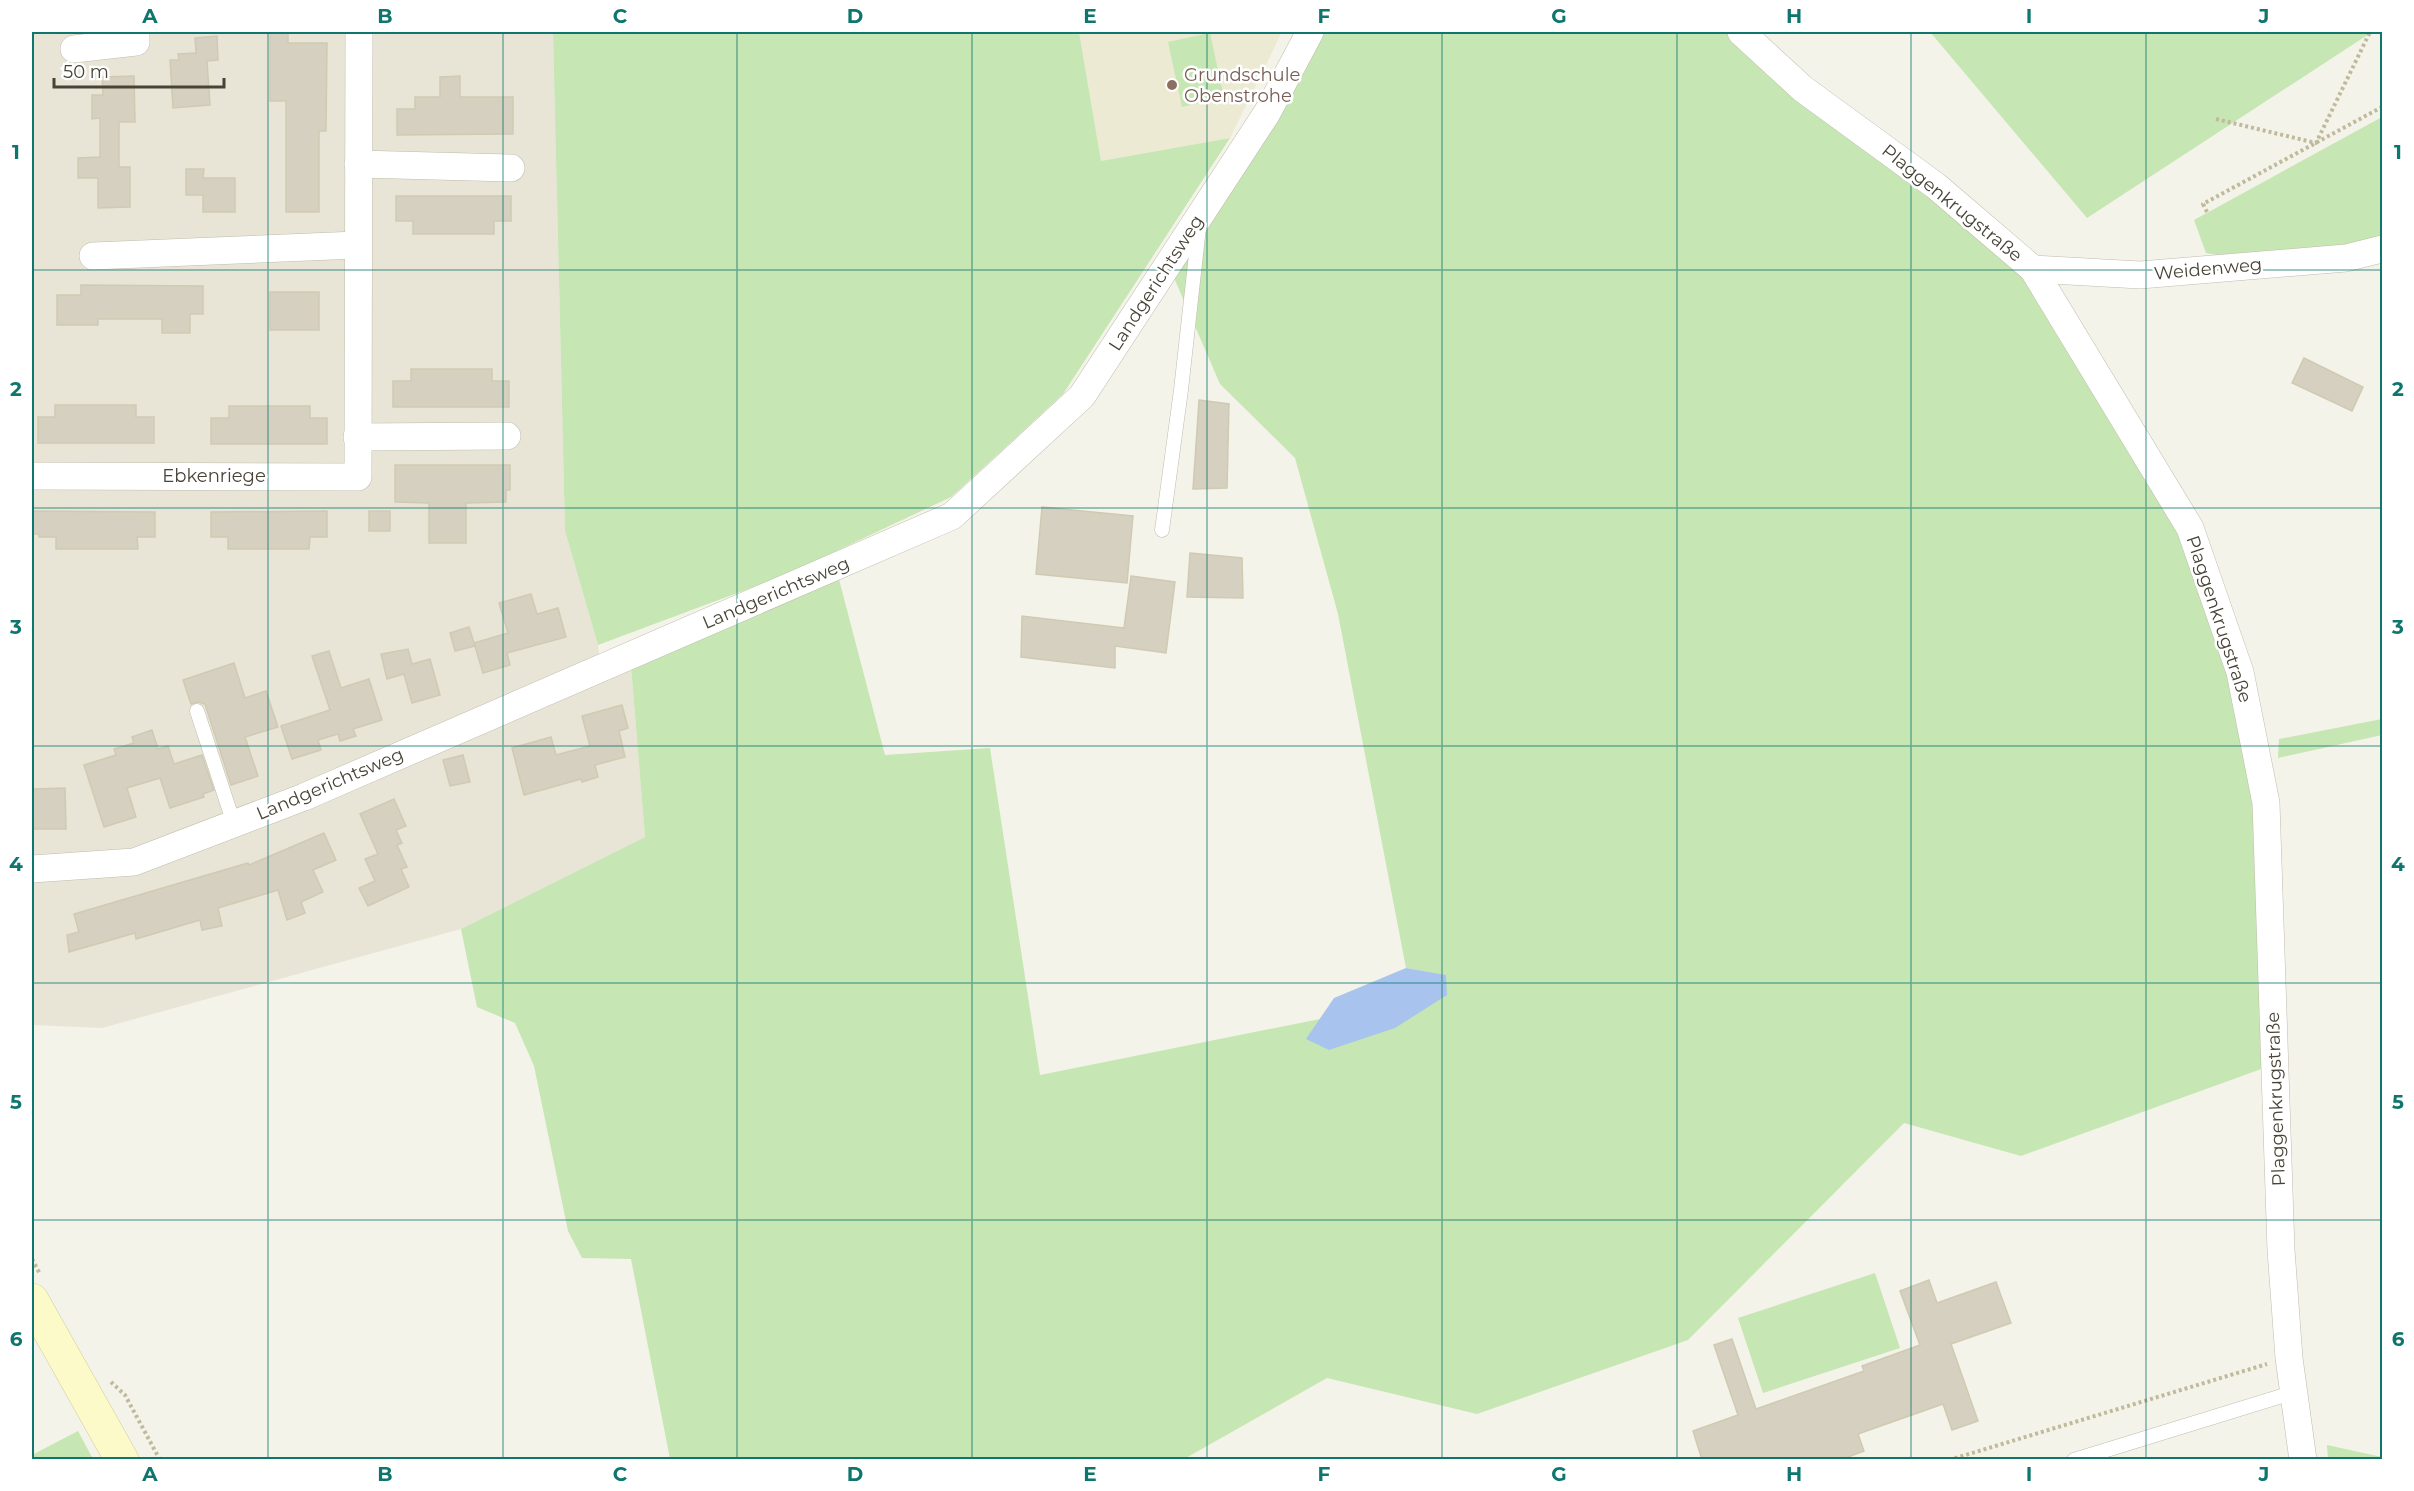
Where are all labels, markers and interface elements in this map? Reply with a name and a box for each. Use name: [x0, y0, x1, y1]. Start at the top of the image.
text: A: [141, 4, 158, 28]
text: B: [377, 4, 393, 28]
text: C: [613, 4, 628, 28]
text: D: [847, 4, 863, 28]
text: E: [1083, 4, 1097, 28]
text: F: [1318, 4, 1331, 28]
text: G: [1551, 4, 1567, 28]
text: H: [1786, 4, 1802, 28]
text: I: [2026, 4, 2032, 28]
text: J: [2258, 4, 2269, 28]
scale bar: [54, 51, 224, 89]
text: 50 m: [63, 61, 109, 83]
place label: Grundschule Obenstrohe: [1184, 64, 1300, 107]
marker: Grundschule Obenstrohe: [1165, 78, 1179, 92]
text: 1: [12, 140, 20, 164]
street label: Plaggenkrugstraße: [1877, 140, 2027, 267]
text: 1: [2394, 140, 2402, 164]
street label: Landgerichtsweg: [1104, 211, 1208, 355]
street label: Weidenweg: [2153, 253, 2263, 285]
text: 2: [10, 377, 22, 401]
text: 2: [2392, 377, 2404, 401]
street label: Ebkenriege: [162, 465, 266, 487]
street label: Plaggenkrugstraße: [2182, 533, 2256, 705]
street label: Landgerichtsweg: [699, 552, 853, 634]
text: 3: [9, 615, 22, 639]
text: 3: [2391, 615, 2404, 639]
street label: Landgerichtsweg: [253, 743, 407, 825]
text: 4: [9, 852, 23, 876]
text: 4: [2391, 852, 2405, 876]
street label: Plaggenkrugstraße: [2262, 1011, 2290, 1187]
text: 5: [10, 1090, 22, 1114]
text: 5: [2392, 1090, 2404, 1114]
text: 6: [10, 1327, 23, 1351]
text: 6: [2392, 1327, 2405, 1351]
text: A: [141, 1462, 158, 1486]
text: B: [377, 1462, 393, 1486]
text: C: [613, 1462, 628, 1486]
text: D: [847, 1462, 863, 1486]
text: E: [1083, 1462, 1097, 1486]
text: F: [1318, 1462, 1331, 1486]
text: G: [1551, 1462, 1567, 1486]
text: H: [1786, 1462, 1802, 1486]
text: I: [2026, 1462, 2032, 1486]
text: J: [2258, 1462, 2269, 1486]

